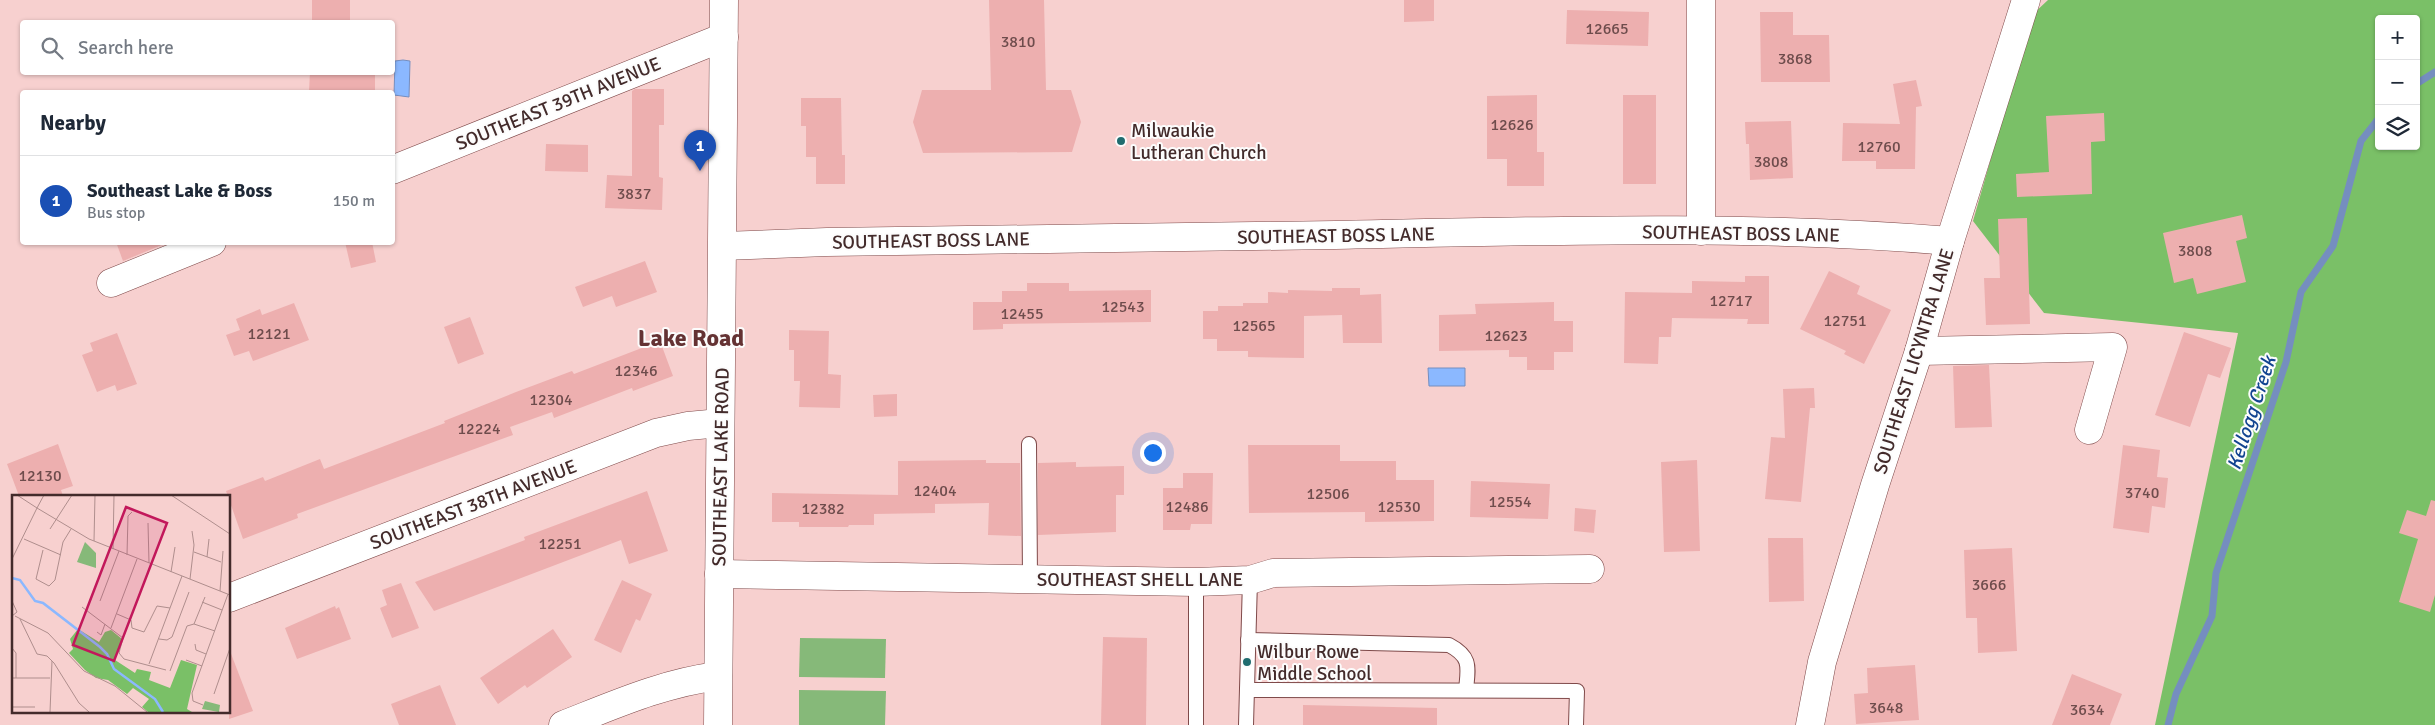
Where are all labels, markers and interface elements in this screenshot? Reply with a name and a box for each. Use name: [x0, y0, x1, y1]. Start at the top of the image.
map controls: [2375, 15, 2420, 150]
button: +: [2375, 15, 2420, 60]
house number: 12665: [1585, 19, 1629, 39]
search box: [20, 20, 395, 75]
house number: 3810: [1001, 32, 1035, 52]
icon: search: [38, 34, 66, 62]
text: Search here: [78, 36, 174, 60]
house number: 3868: [1778, 49, 1812, 69]
street label: SOUTHEAST 39TH AVENUE: [452, 52, 665, 156]
button: −: [2375, 60, 2420, 105]
button: layers: [2375, 105, 2420, 150]
text: Nearby: [40, 110, 106, 136]
house number: 12626: [1490, 115, 1534, 135]
place label: Milwaukie Lutheran Church: [1131, 119, 1267, 165]
pin: 1: [684, 130, 716, 171]
marker: Milwaukie Lutheran Church: [1115, 135, 1127, 147]
house number: 12760: [1857, 137, 1901, 157]
house number: 3808: [1754, 152, 1788, 172]
text: Southeast Lake & Boss: [87, 179, 272, 203]
house number: 3837: [617, 184, 651, 204]
text: 1: [52, 191, 60, 211]
text: 150 m: [333, 191, 375, 211]
text: Bus stop: [87, 203, 145, 223]
street label: SOUTHEAST BOSS LANE: [1642, 220, 1840, 248]
street label: SOUTHEAST BOSS LANE: [1237, 222, 1435, 250]
street label: SOUTHEAST BOSS LANE: [832, 227, 1030, 255]
house number: 3808: [2178, 241, 2212, 261]
street label: SOUTHEAST LICYNTRA LANE: [1868, 246, 1960, 477]
house number: 12717: [1709, 291, 1753, 311]
house number: 12543: [1101, 297, 1145, 317]
house number: 12455: [1000, 304, 1044, 324]
house number: 12751: [1823, 311, 1867, 331]
house number: 12565: [1232, 316, 1276, 336]
district label: Lake Road: [638, 323, 744, 353]
house number: 12121: [247, 324, 291, 344]
house number: 12623: [1484, 326, 1528, 346]
water label: Kellogg Creek: [2221, 351, 2282, 473]
house number: 12346: [614, 361, 658, 381]
street label: SOUTHEAST LAKE ROAD: [707, 367, 735, 567]
house number: 12304: [529, 390, 573, 410]
house number: 12224: [457, 419, 501, 439]
your location: [1140, 440, 1166, 466]
street label: SOUTHEAST 38TH AVENUE: [367, 454, 580, 555]
house number: 12130: [18, 466, 62, 486]
house number: 12404: [913, 481, 957, 501]
house number: 3740: [2125, 483, 2159, 503]
house number: 12506: [1306, 484, 1350, 504]
house number: 12554: [1488, 492, 1532, 512]
inset map: [12, 495, 230, 712]
house number: 12486: [1165, 497, 1209, 517]
house number: 12530: [1377, 497, 1421, 517]
house number: 12382: [801, 499, 845, 519]
house number: 12251: [538, 534, 582, 554]
street label: SOUTHEAST SHELL LANE: [1037, 568, 1243, 592]
house number: 3666: [1972, 575, 2006, 595]
place label: Wilbur Rowe Middle School: [1257, 640, 1372, 686]
marker: Wilbur Rowe Middle School: [1241, 656, 1253, 668]
house number: 3648: [1869, 698, 1903, 718]
house number: 3634: [2070, 700, 2105, 720]

